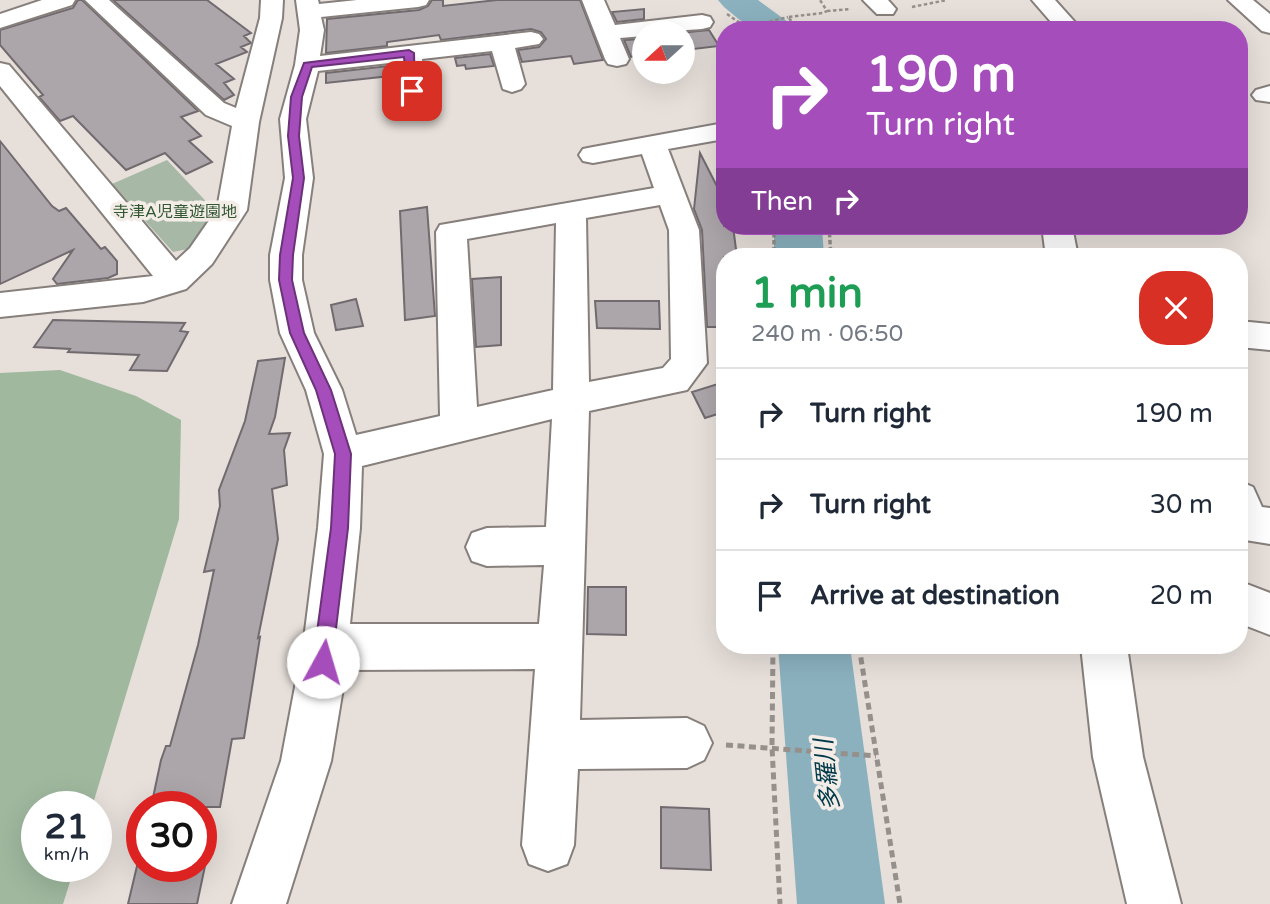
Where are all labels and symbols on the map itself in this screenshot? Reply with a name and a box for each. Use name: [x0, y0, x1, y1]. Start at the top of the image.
north arrow: [632, 21, 695, 84]
pin: [382, 61, 442, 121]
park label: 寺津A児童遊園地: [113, 202, 237, 222]
position arrow: [286, 625, 360, 699]
water label: 多羅川: [809, 735, 846, 812]
speed limit sign: 30: [126, 791, 217, 882]

